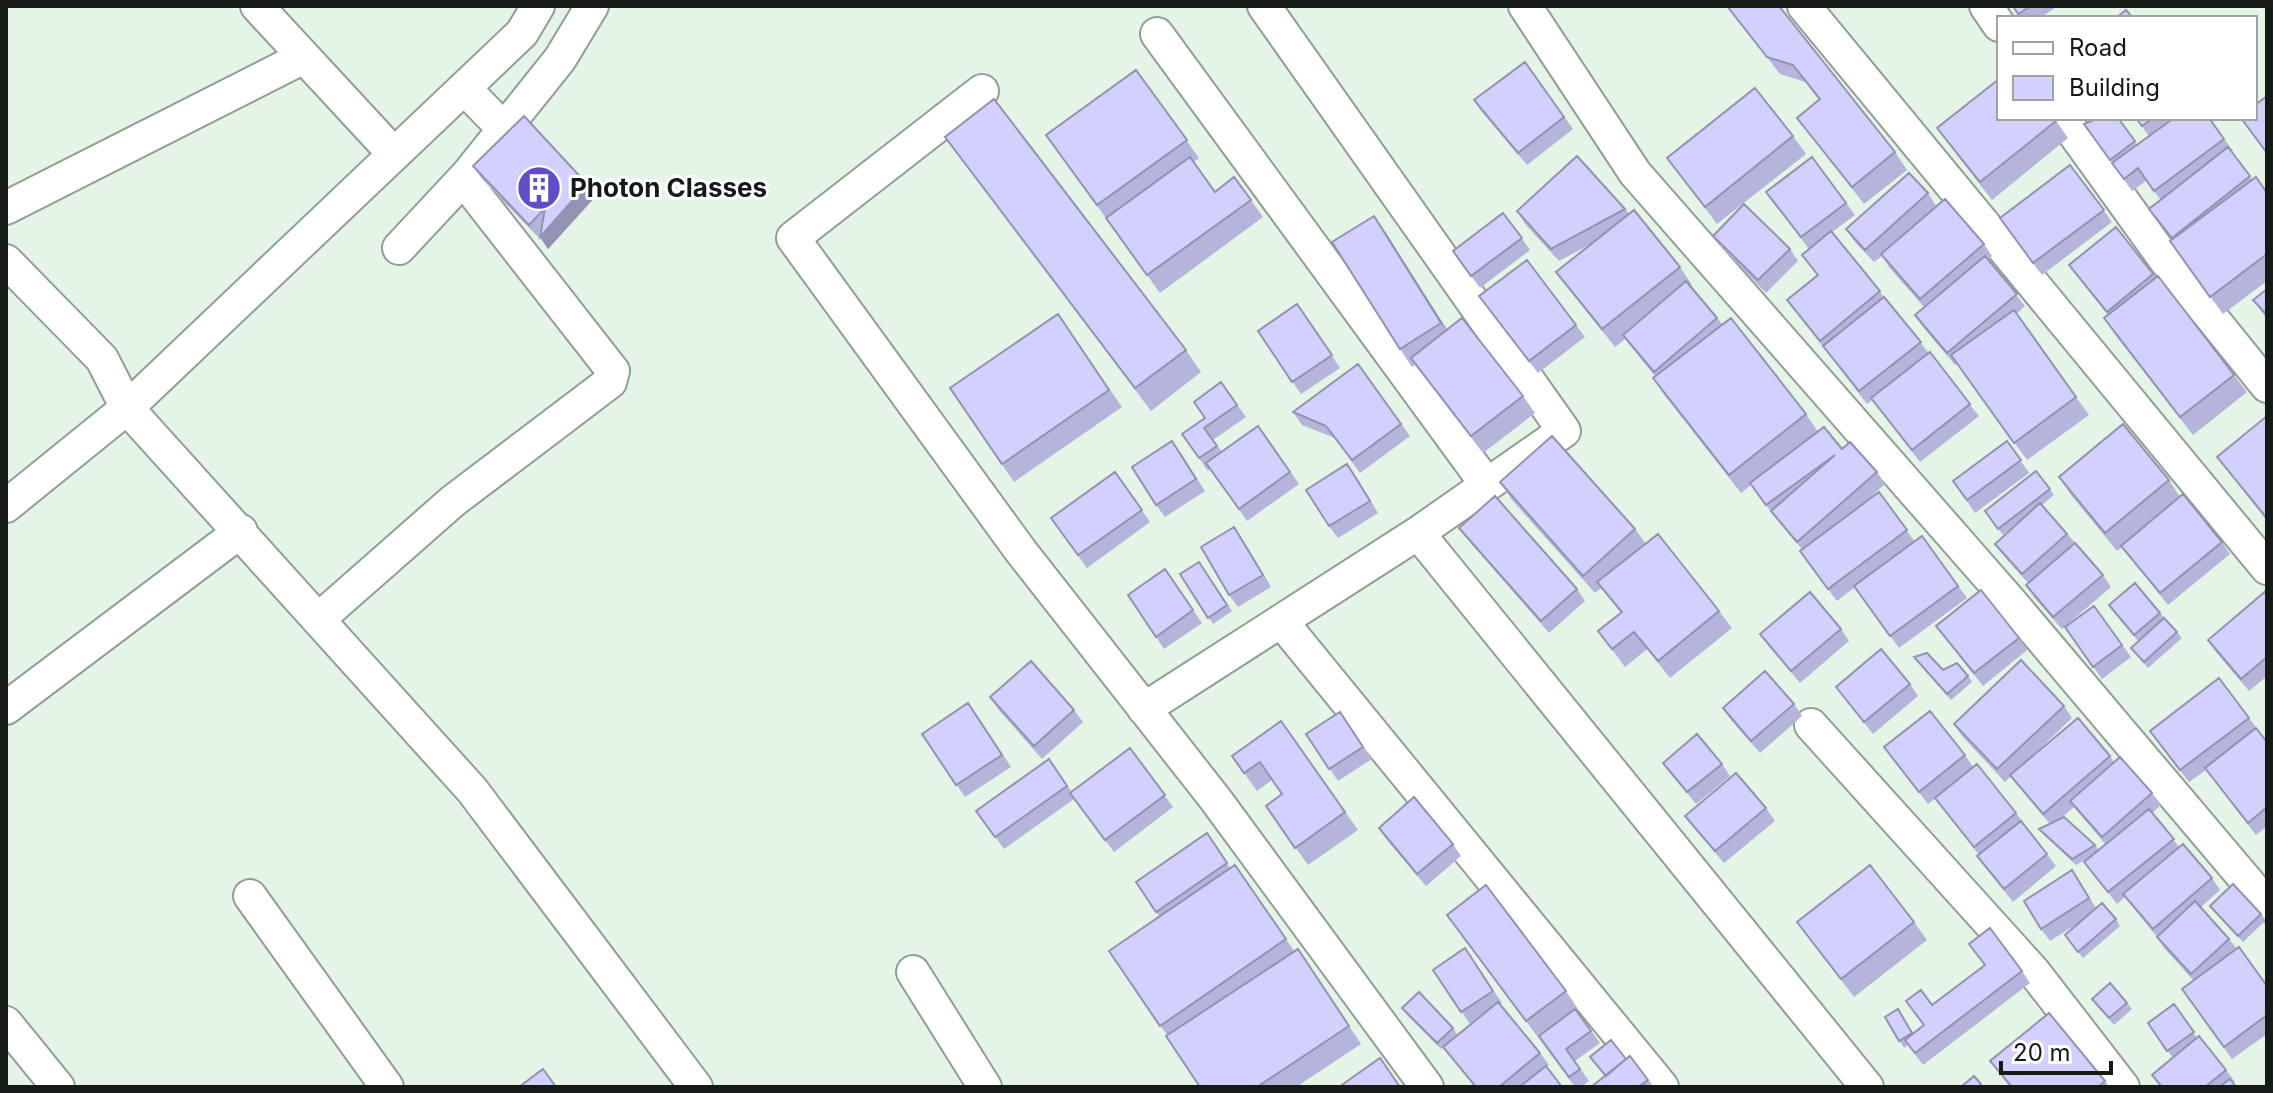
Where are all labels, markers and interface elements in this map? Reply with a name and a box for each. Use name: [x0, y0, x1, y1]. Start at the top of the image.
legend: [1997, 16, 2257, 120]
text: Road: [2069, 33, 2127, 62]
text: Building: [2069, 73, 2160, 102]
building icon: Photon Classes: [515, 164, 563, 212]
place label: Photon Classes: [570, 172, 767, 203]
scale bar: [2001, 1025, 2111, 1075]
text: 20 m: [2013, 1038, 2071, 1067]

